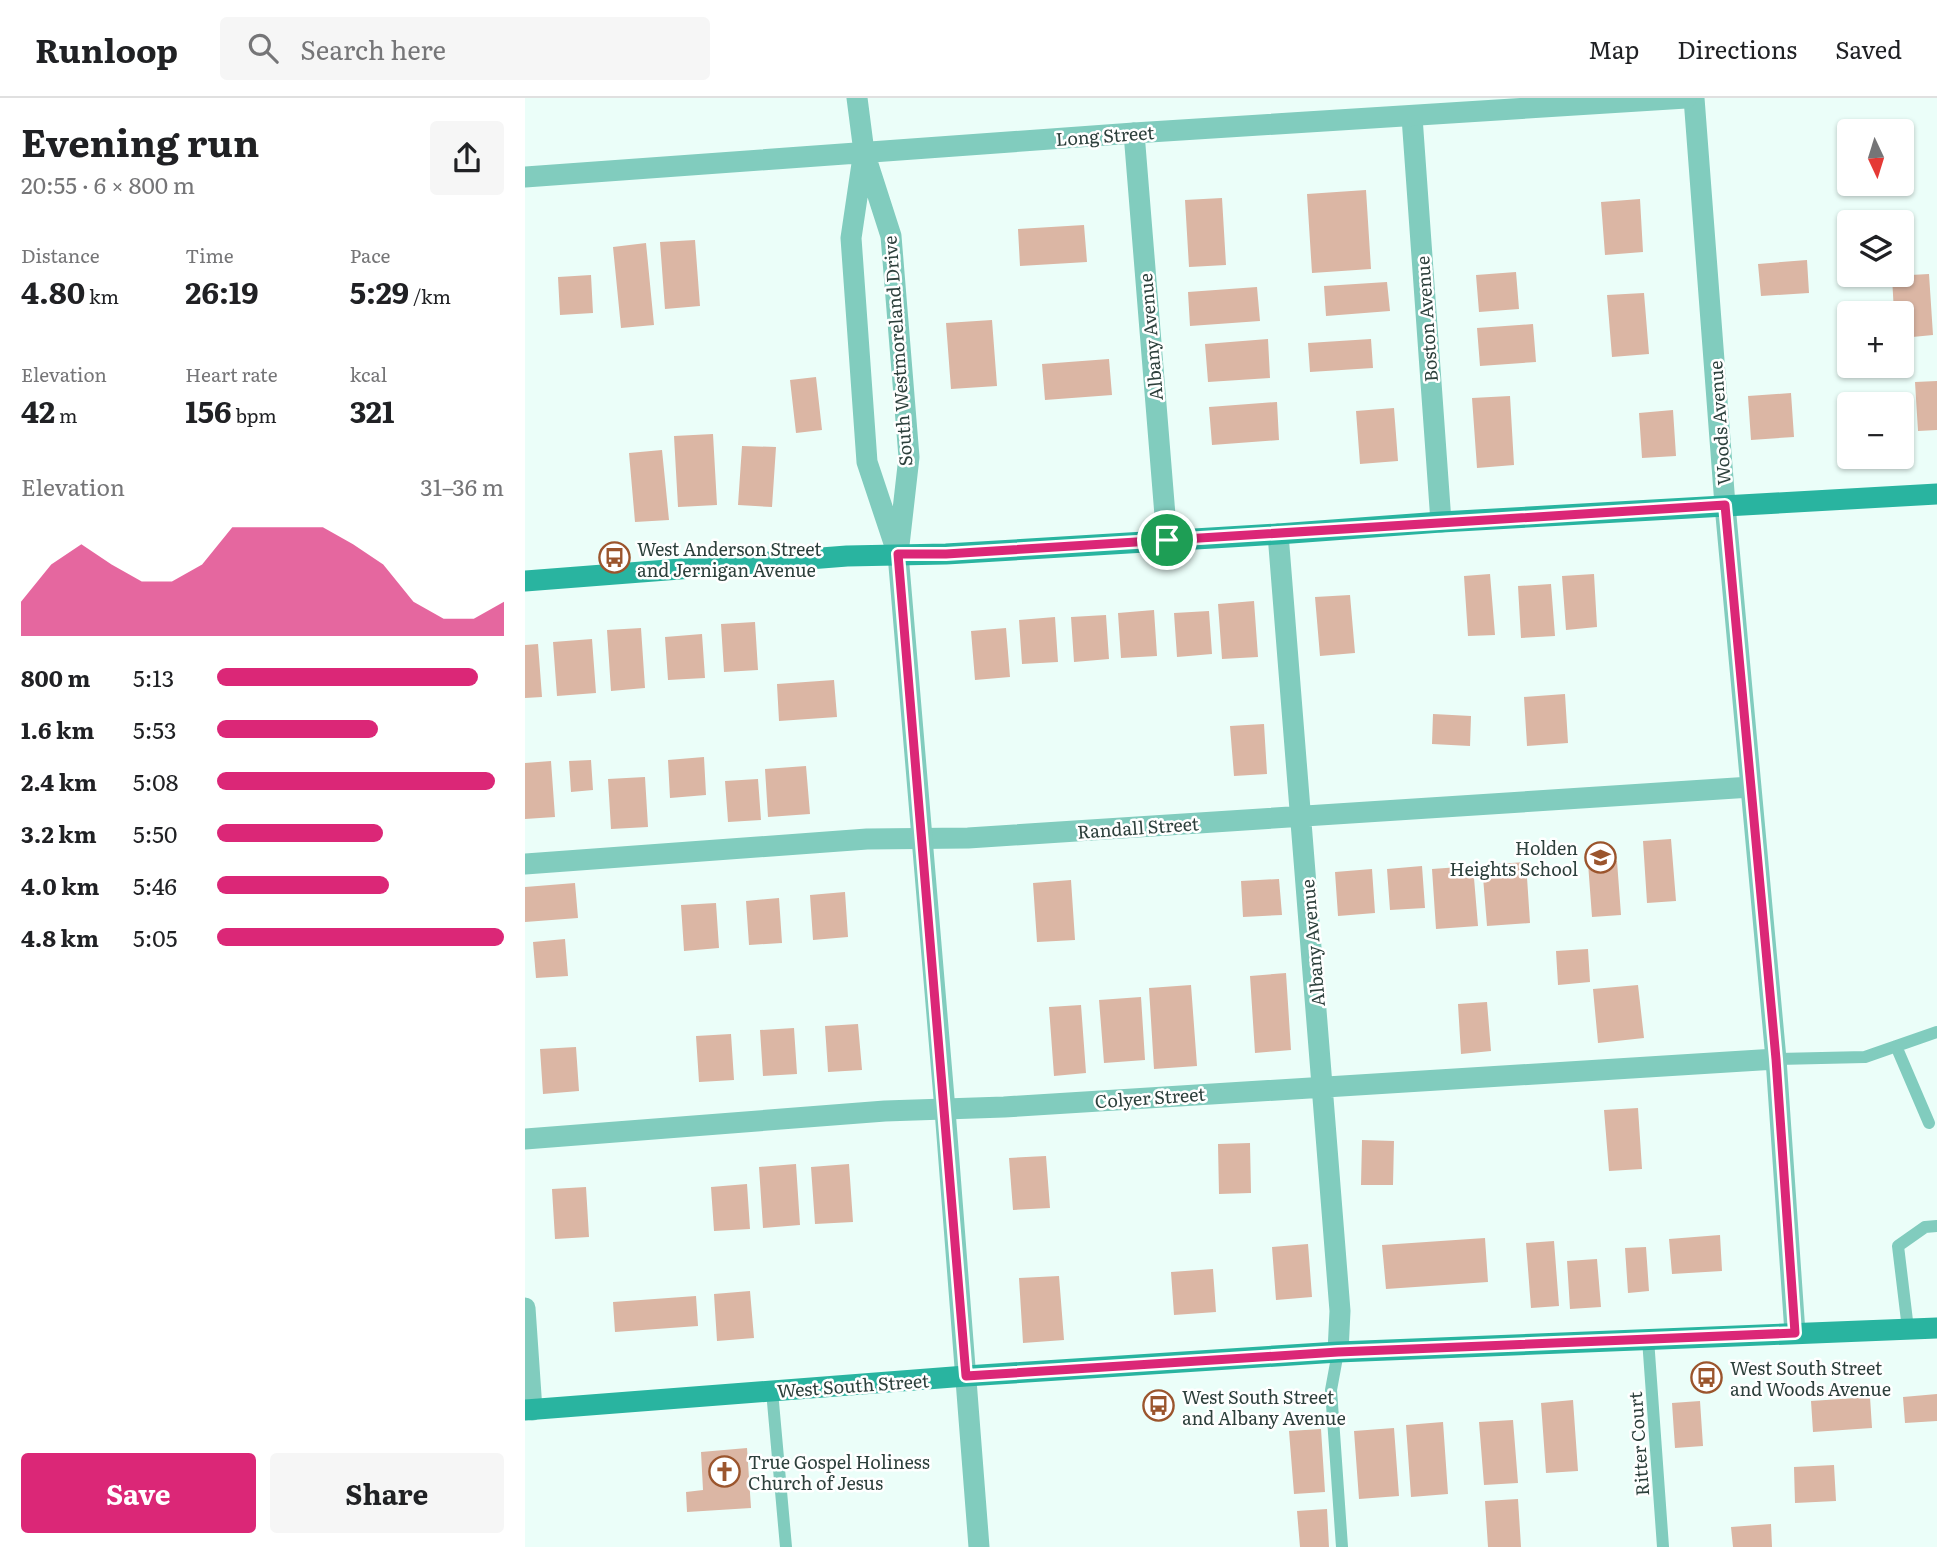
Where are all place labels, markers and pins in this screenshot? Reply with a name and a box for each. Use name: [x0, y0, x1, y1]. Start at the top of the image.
pin: [1137, 510, 1197, 570]
place label: West Anderson Street and Jernigan Avenue: [637, 535, 822, 583]
bus stop icon: West Anderson Street and Jernigan Avenue: [597, 541, 631, 575]
place label: Holden Heights School: [1450, 834, 1578, 882]
school or university icon: Holden Heights School: [1584, 840, 1618, 874]
place label: West South Street and Woods Avenue: [1730, 1354, 1891, 1402]
bus stop icon: West South Street and Woods Avenue: [1690, 1360, 1724, 1394]
place label: West South Street and Albany Avenue: [1182, 1383, 1346, 1431]
bus stop icon: West South Street and Albany Avenue: [1142, 1389, 1176, 1423]
place label: True Gospel Holiness Church of Jesus: [748, 1448, 930, 1496]
church icon: True Gospel Holiness Church of Jesus: [708, 1454, 742, 1488]

